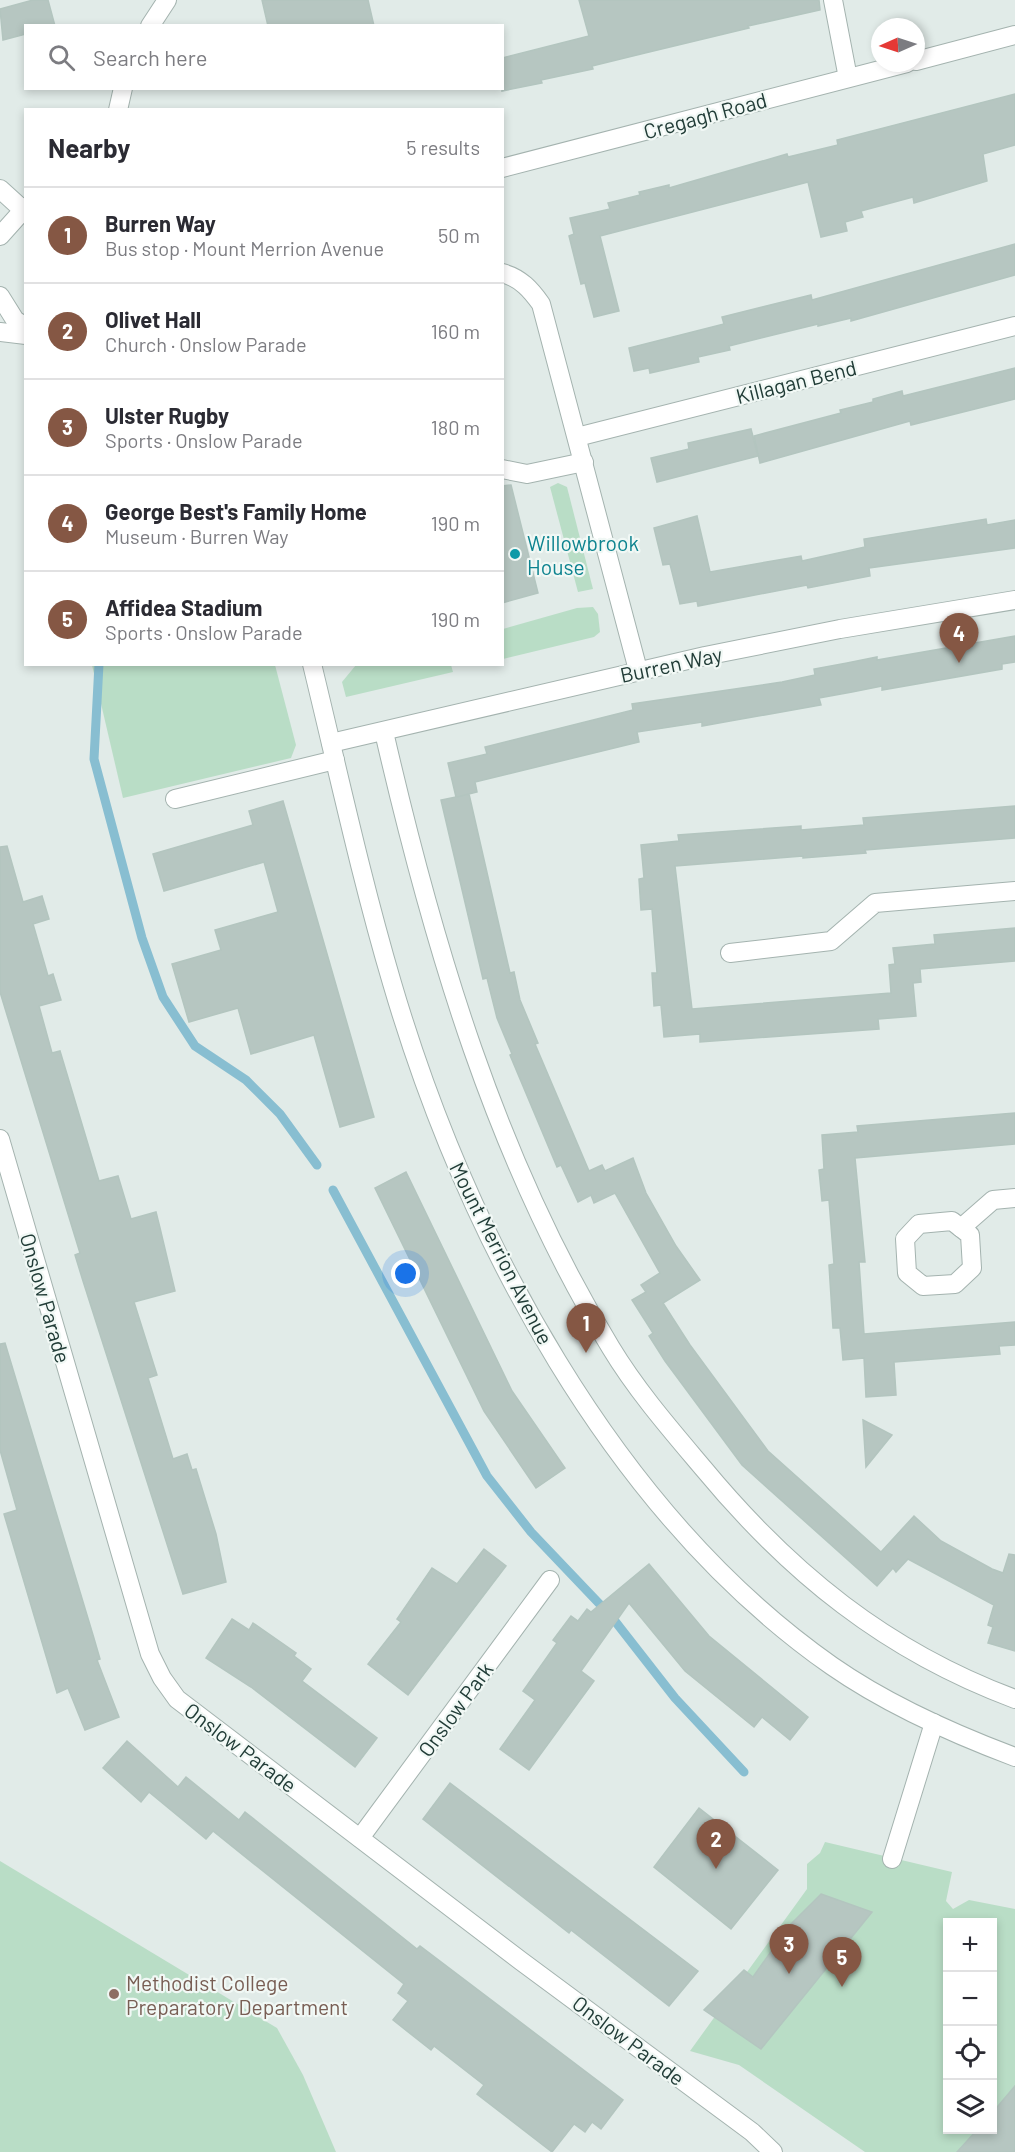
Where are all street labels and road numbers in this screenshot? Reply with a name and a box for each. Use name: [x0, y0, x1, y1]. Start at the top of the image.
street label: Cregagh Road: [641, 87, 769, 143]
street label: Killagan Bend: [733, 354, 859, 408]
street label: Burren Way: [618, 641, 725, 687]
street label: Mount Merrion Avenue: [445, 1158, 559, 1348]
street label: Onslow Parade: [16, 1230, 76, 1366]
street label: Onslow Park: [412, 1657, 498, 1761]
street label: Onslow Parade: [180, 1697, 302, 1797]
street label: Onslow Parade: [568, 1990, 690, 2090]

